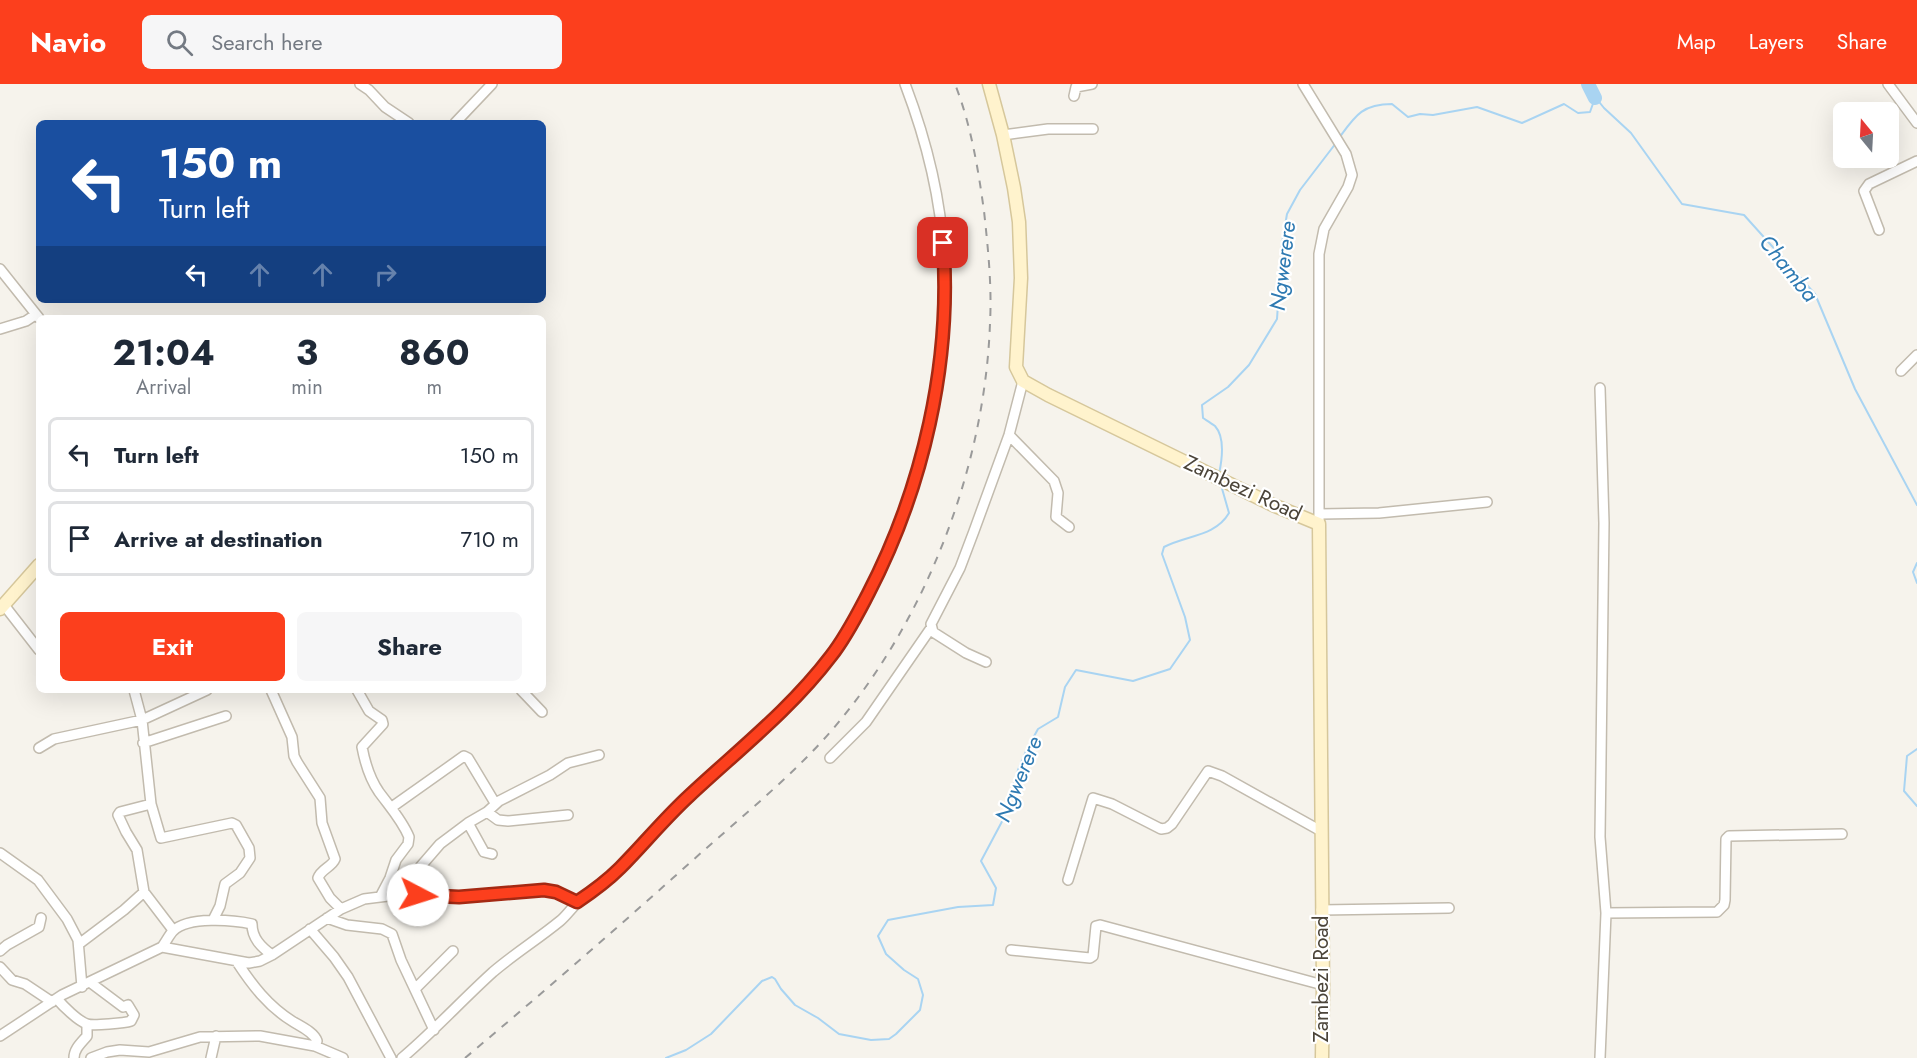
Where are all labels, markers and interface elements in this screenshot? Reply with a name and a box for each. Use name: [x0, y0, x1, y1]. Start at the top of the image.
search box: [142, 15, 562, 69]
text: Navio: [30, 22, 106, 63]
icon: search: [163, 26, 196, 59]
text: Search here: [211, 26, 322, 58]
text: Map: [1677, 27, 1716, 57]
text: Layers: [1749, 27, 1804, 57]
text: Share: [1837, 27, 1887, 57]
north arrow: [1833, 102, 1899, 168]
map controls: [1833, 102, 1899, 168]
text: 150 m: [159, 133, 282, 194]
icon: left: [60, 144, 138, 222]
text: Turn left: [159, 189, 249, 228]
pin: [917, 217, 968, 268]
water label: Ngwerere: [1261, 219, 1303, 313]
icon: arrive: [926, 226, 959, 259]
water label: Chamba: [1752, 227, 1826, 309]
icon: left: [180, 258, 213, 291]
icon: ahead: [243, 258, 276, 291]
icon: ahead: [306, 258, 339, 291]
icon: right: [369, 258, 402, 291]
text: 21:04: [112, 326, 215, 378]
text: 3: [296, 326, 318, 378]
text: 860: [399, 326, 470, 378]
text: Arrival: [136, 373, 191, 402]
text: min: [291, 373, 323, 402]
text: m: [427, 373, 442, 402]
icon: left: [63, 438, 96, 471]
text: Turn left: [114, 439, 199, 471]
text: 150 m: [460, 439, 519, 471]
street label: Zambezi Road: [1179, 448, 1307, 528]
icon: arrive: [63, 522, 96, 555]
text: Arrive at destination: [114, 523, 323, 555]
text: 710 m: [461, 523, 519, 555]
button: Exit: [60, 612, 285, 681]
button: Share: [297, 612, 522, 681]
water label: Ngwerere: [986, 731, 1050, 827]
position arrow: [386, 863, 450, 927]
street label: Zambezi Road: [1306, 915, 1336, 1043]

